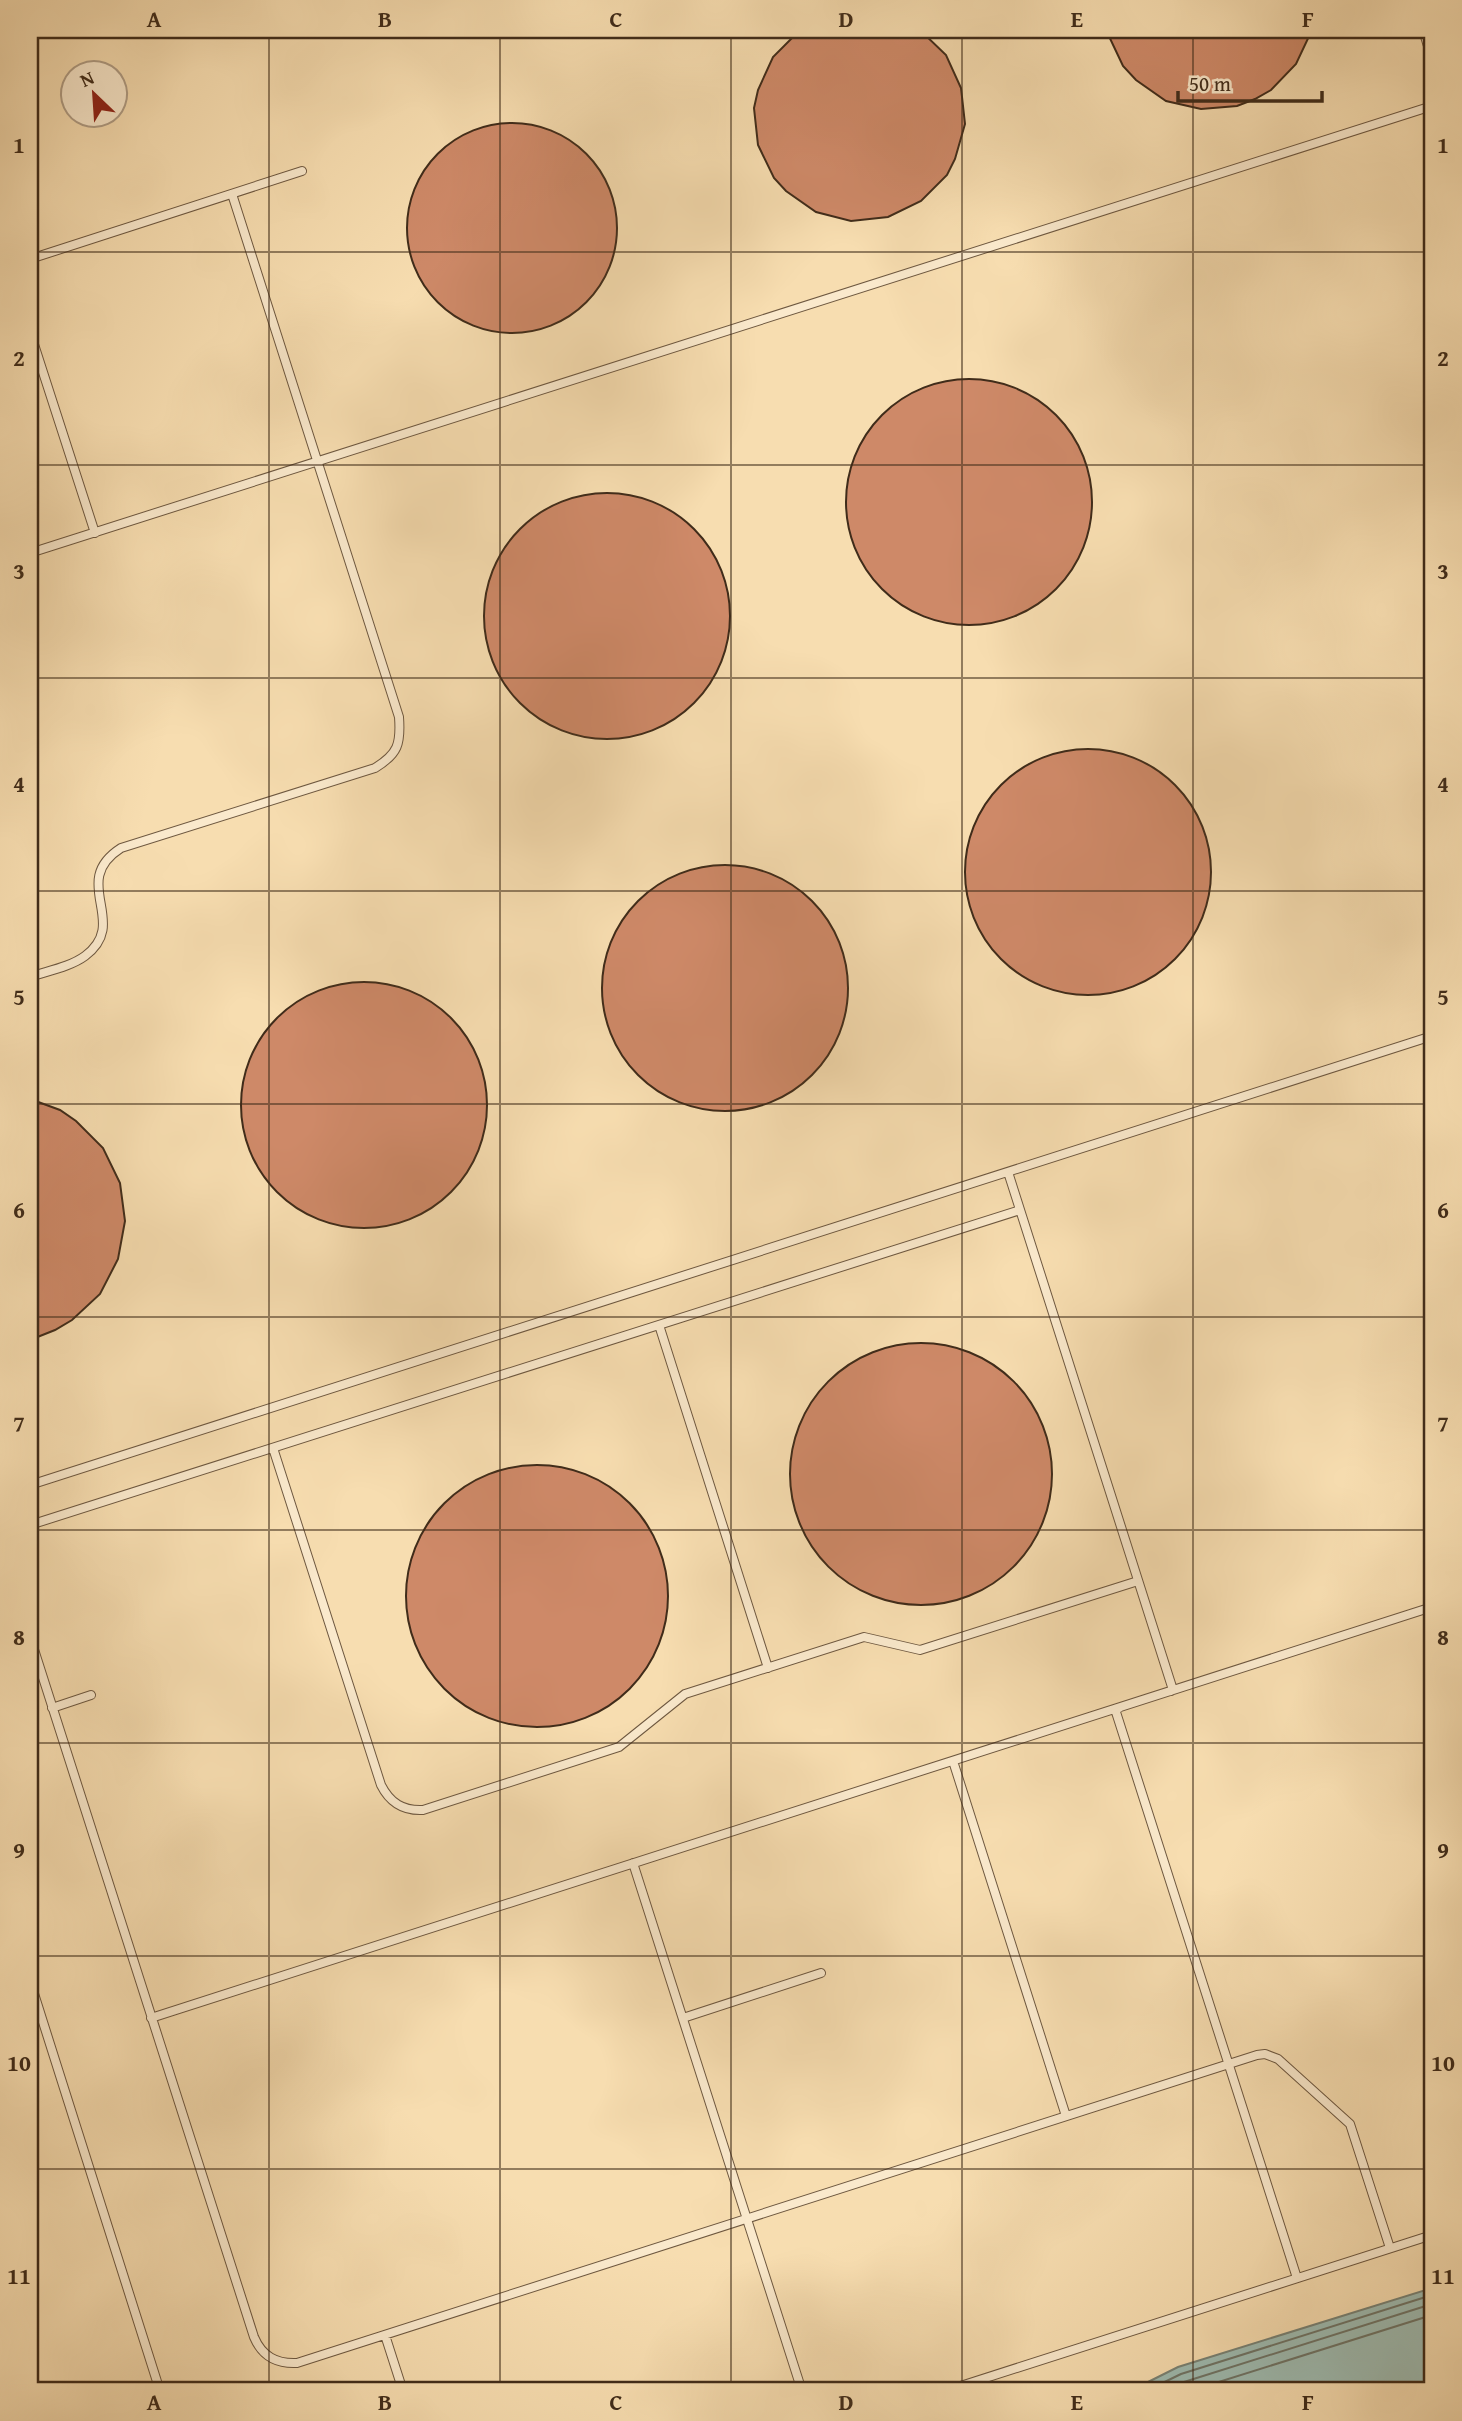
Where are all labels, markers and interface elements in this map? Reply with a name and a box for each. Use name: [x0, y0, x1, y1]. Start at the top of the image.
text: A: [147, 2, 162, 35]
text: B: [378, 2, 392, 35]
text: C: [609, 2, 623, 35]
text: D: [839, 2, 854, 35]
text: E: [1071, 2, 1083, 35]
text: F: [1302, 2, 1314, 35]
north arrow: [60, 60, 130, 130]
scale bar: [1178, 60, 1322, 104]
text: N: [75, 63, 99, 94]
text: 50 m: [1189, 68, 1231, 99]
text: 1: [13, 128, 25, 161]
text: 1: [1437, 128, 1449, 161]
text: 2: [13, 341, 25, 374]
text: 2: [1437, 341, 1449, 374]
text: 3: [13, 554, 25, 587]
text: 3: [1437, 554, 1449, 587]
text: 4: [13, 767, 25, 800]
text: 4: [1437, 767, 1449, 800]
text: 5: [13, 980, 25, 1013]
text: 5: [1437, 980, 1449, 1013]
text: 6: [13, 1193, 25, 1226]
text: 6: [1437, 1193, 1449, 1226]
text: 7: [13, 1407, 25, 1440]
text: 7: [1437, 1407, 1449, 1440]
text: 8: [13, 1620, 25, 1653]
text: 8: [1437, 1620, 1449, 1653]
text: 9: [13, 1833, 25, 1866]
text: 9: [1437, 1833, 1449, 1866]
text: 10: [7, 2046, 31, 2079]
text: 10: [1431, 2046, 1455, 2079]
text: 11: [7, 2259, 31, 2292]
text: 11: [1431, 2259, 1455, 2292]
text: A: [147, 2385, 162, 2418]
text: B: [378, 2385, 392, 2418]
text: C: [609, 2385, 623, 2418]
text: D: [839, 2385, 854, 2418]
text: E: [1071, 2385, 1083, 2418]
text: F: [1302, 2385, 1314, 2418]

